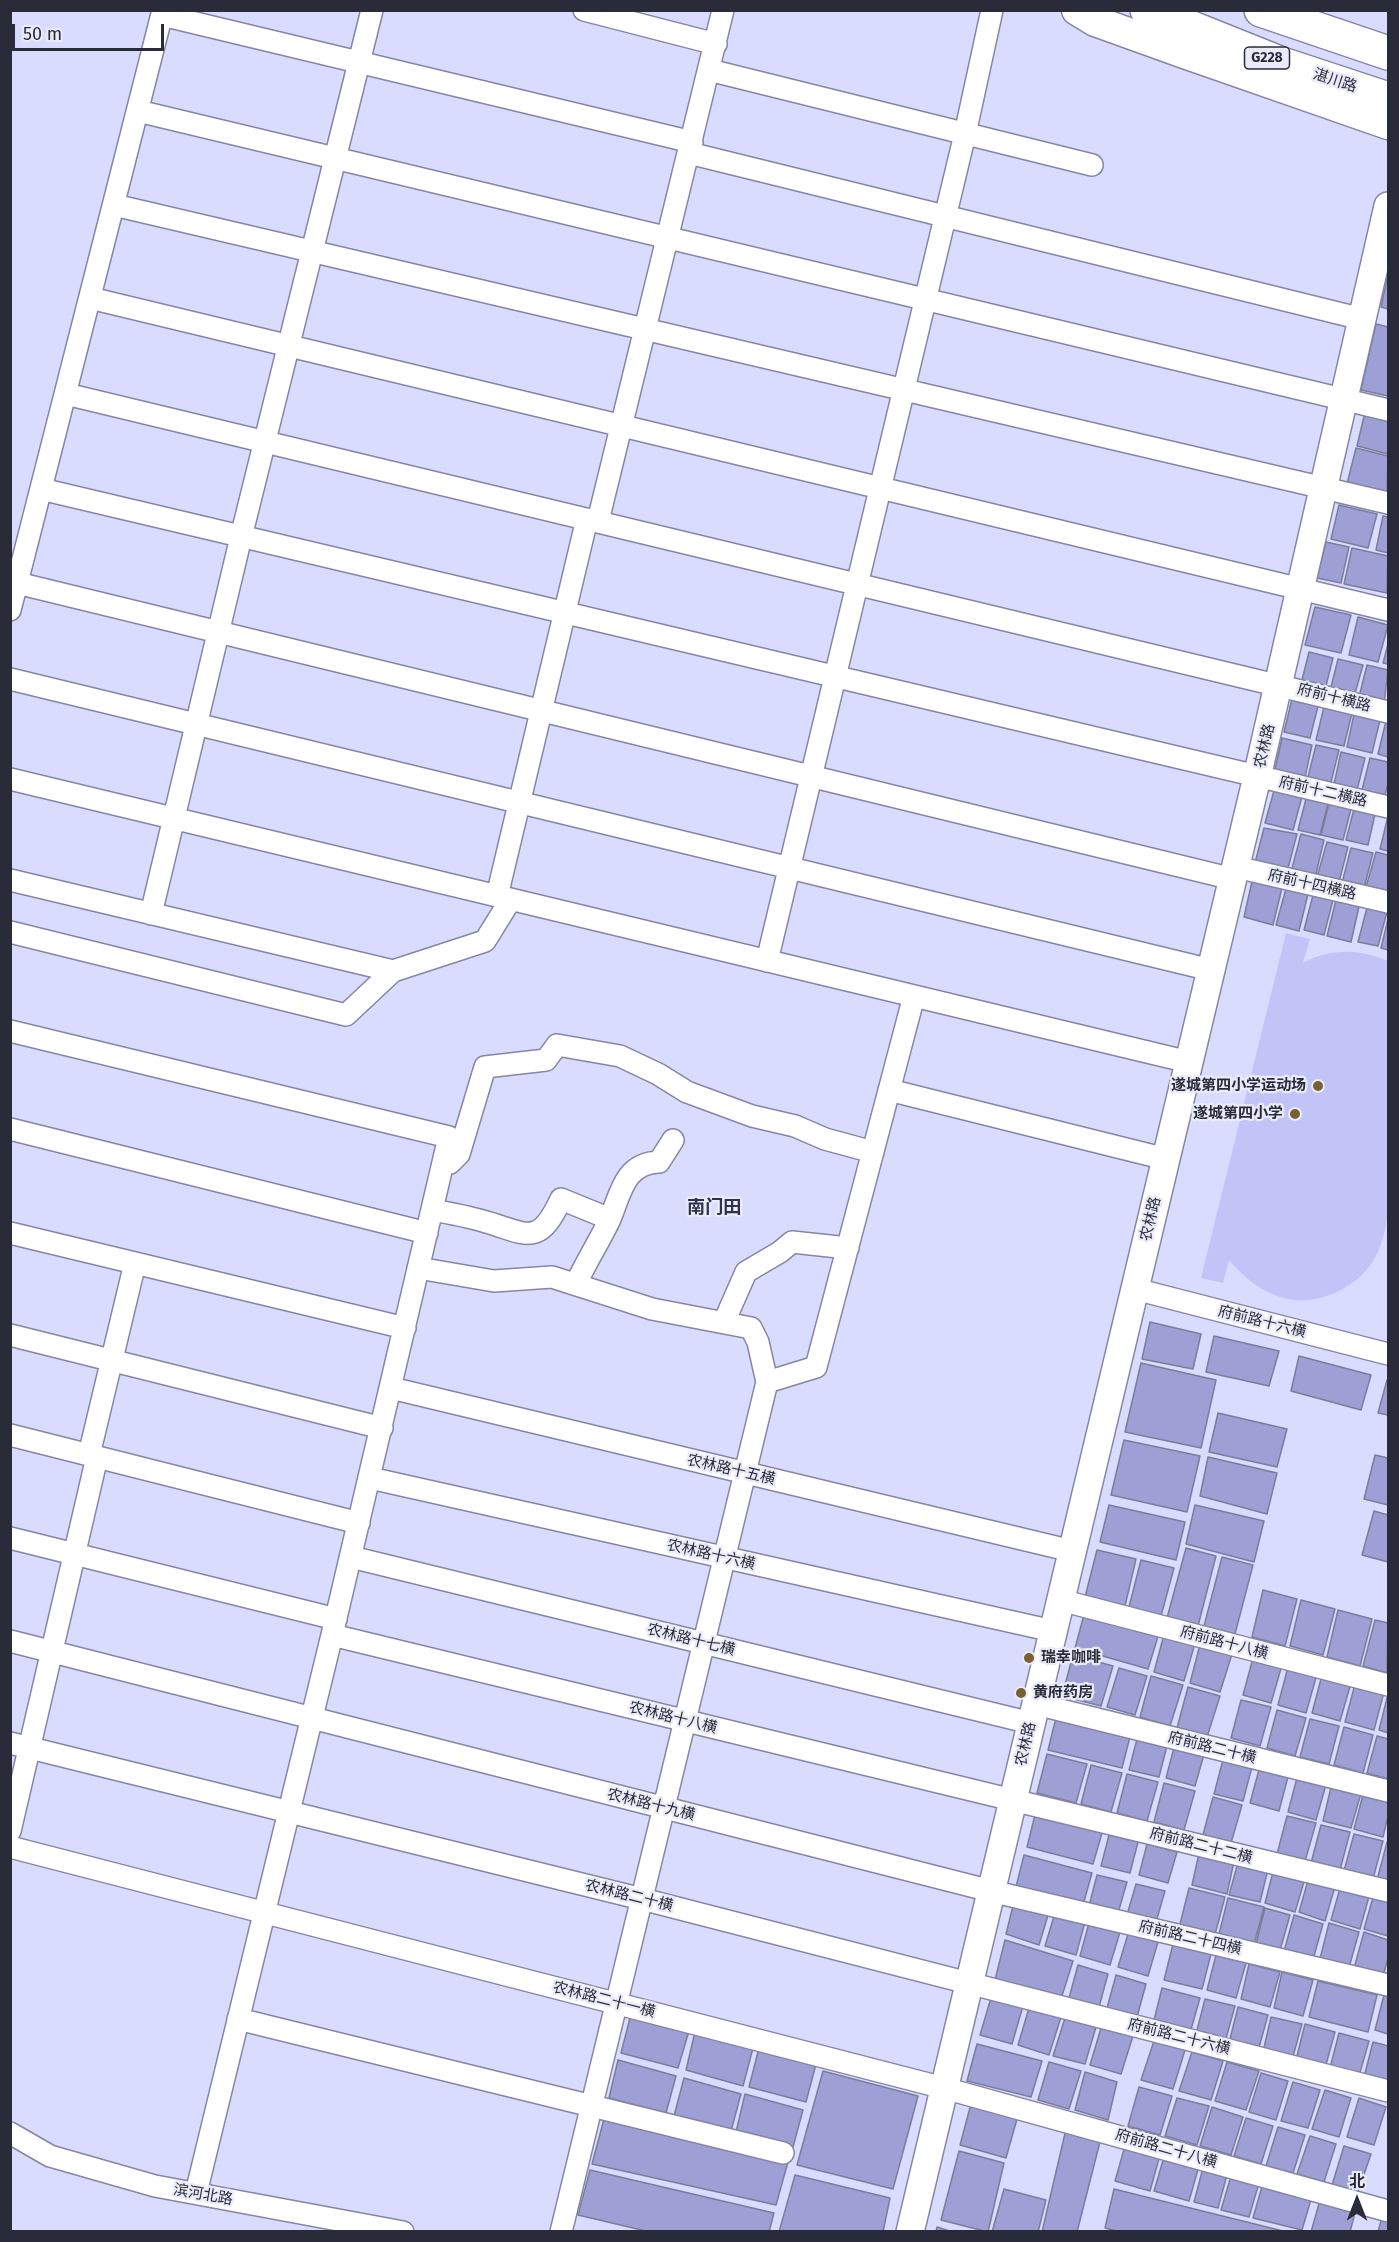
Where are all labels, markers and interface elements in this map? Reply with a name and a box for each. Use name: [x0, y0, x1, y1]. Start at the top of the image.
scale bar: [15, 12, 166, 50]
text: 50 m: [23, 23, 62, 45]
road number: G228: [1244, 47, 1290, 69]
street label: 湛川路: [1311, 65, 1359, 97]
street label: 府前十横路: [1295, 680, 1373, 716]
street label: 农林路: [1251, 722, 1279, 770]
street label: 府前十二横路: [1277, 773, 1369, 811]
street label: 府前十四横路: [1266, 866, 1358, 904]
place label: 遂城第四小学运动场: [1171, 1077, 1306, 1095]
marker: 遂城第四小学运动场: [1311, 1079, 1325, 1093]
place label: 遂城第四小学: [1193, 1105, 1283, 1123]
marker: 遂城第四小学: [1288, 1107, 1302, 1121]
street label: 农林路: [1137, 1195, 1165, 1243]
district label: 南门田: [687, 1197, 741, 1219]
street label: 府前路十六横: [1216, 1302, 1308, 1342]
street label: 农林路十五横: [685, 1451, 777, 1489]
street label: 农林路十六横: [665, 1536, 757, 1574]
street label: 农林路十七横: [645, 1620, 737, 1660]
street label: 府前路十八横: [1178, 1623, 1270, 1663]
place label: 瑞幸咖啡: [1041, 1649, 1101, 1667]
marker: 瑞幸咖啡: [1022, 1651, 1036, 1665]
place label: 黄府药房: [1033, 1684, 1093, 1702]
marker: 黄府药房: [1014, 1686, 1028, 1700]
street label: 农林路十八横: [627, 1698, 719, 1738]
street label: 农林路: [1012, 1720, 1040, 1768]
street label: 府前路二十横: [1166, 1728, 1258, 1768]
street label: 农林路十九横: [605, 1785, 697, 1825]
street label: 府前路二十二横: [1148, 1825, 1254, 1867]
street label: 农林路二十横: [583, 1876, 675, 1916]
street label: 府前路二十四横: [1137, 1917, 1243, 1959]
street label: 农林路二十一横: [551, 1979, 657, 2021]
street label: 府前路二十六横: [1126, 2016, 1232, 2058]
street label: 府前路二十八横: [1113, 2126, 1219, 2172]
north arrow: [1327, 2170, 1387, 2230]
text: 北: [1349, 2172, 1365, 2191]
street label: 滨河北路: [172, 2181, 234, 2209]

